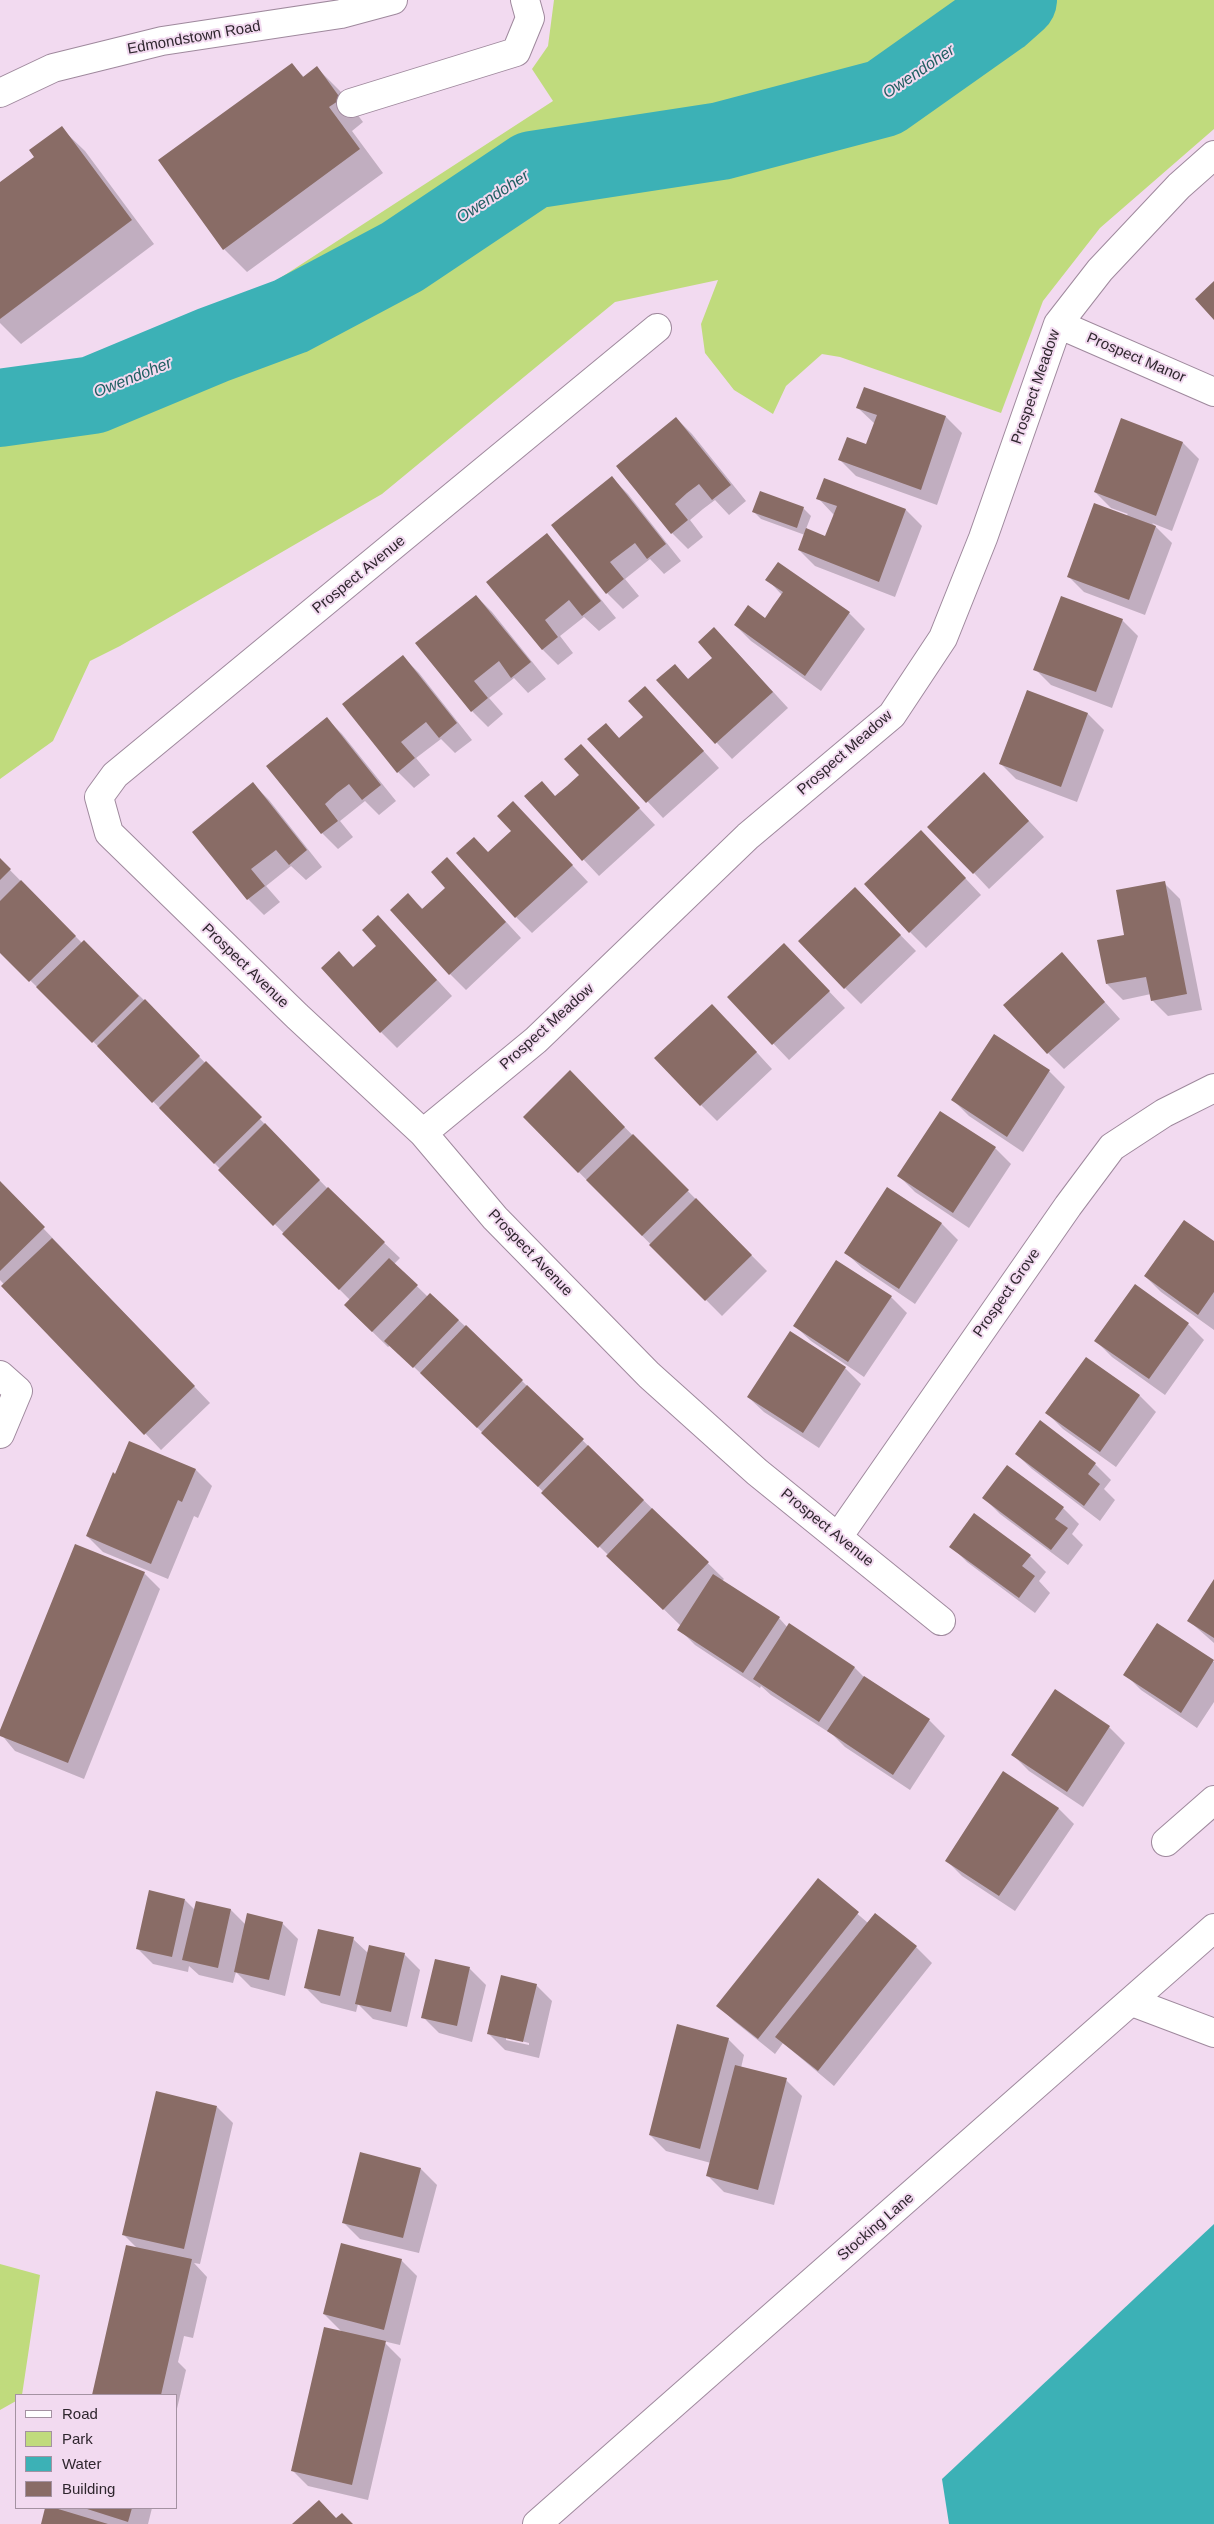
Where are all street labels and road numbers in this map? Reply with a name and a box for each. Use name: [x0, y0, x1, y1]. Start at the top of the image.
street label: Edmondstown Road: [126, 17, 262, 59]
street label: Prospect Meadow: [1008, 327, 1064, 447]
street label: Prospect Manor: [1084, 329, 1188, 387]
street label: Prospect Avenue: [309, 532, 409, 618]
street label: Prospect Meadow: [794, 707, 896, 799]
street label: Prospect Avenue: [198, 920, 292, 1012]
street label: Prospect Meadow: [496, 980, 598, 1074]
street label: Prospect Avenue: [484, 1206, 576, 1300]
street label: Prospect Grove: [970, 1245, 1044, 1341]
street label: Prospect Avenue: [777, 1485, 877, 1571]
street label: Stocking Lane: [834, 2189, 918, 2265]

